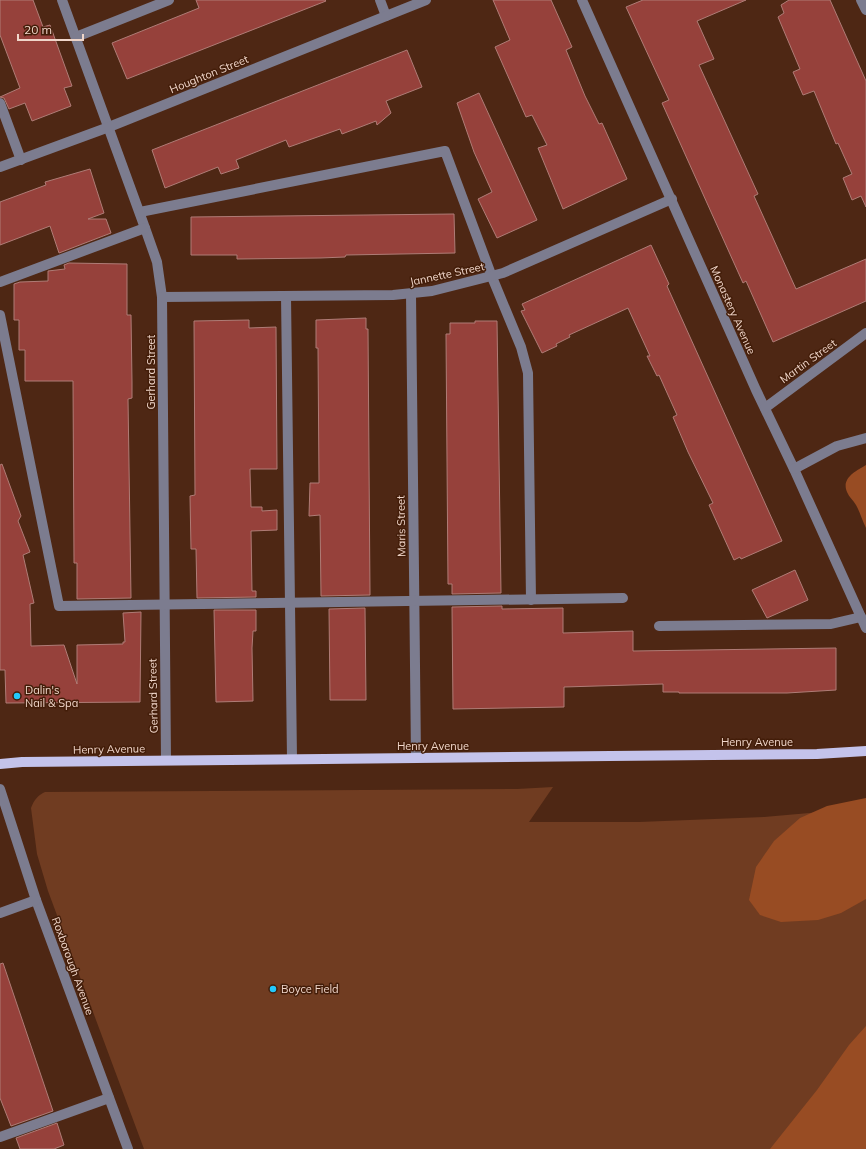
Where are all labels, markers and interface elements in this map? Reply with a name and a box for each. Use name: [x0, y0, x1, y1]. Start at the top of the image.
scale bar: [18, 16, 83, 42]
text: 20 m: [24, 22, 52, 37]
street label: Houghton Street: [167, 52, 251, 96]
street label: Jannette Street: [408, 259, 486, 289]
street label: Monastery Avenue: [707, 264, 759, 356]
street label: Gerhard Street: [144, 334, 158, 409]
street label: Martin Street: [777, 336, 839, 386]
street label: Maris Street: [393, 495, 409, 557]
street label: Gerhard Street: [145, 658, 161, 734]
place label: Dalin's Nail & Spa: [25, 683, 78, 710]
marker: Dalin's Nail & Spa: [12, 691, 22, 701]
street label: Henry Avenue: [721, 735, 793, 749]
street label: Henry Avenue: [397, 739, 469, 753]
street label: Henry Avenue: [73, 741, 145, 757]
street label: Roxborough Avenue: [49, 915, 97, 1017]
place label: Boyce Field: [281, 982, 339, 996]
marker: Boyce Field: [268, 984, 278, 994]

